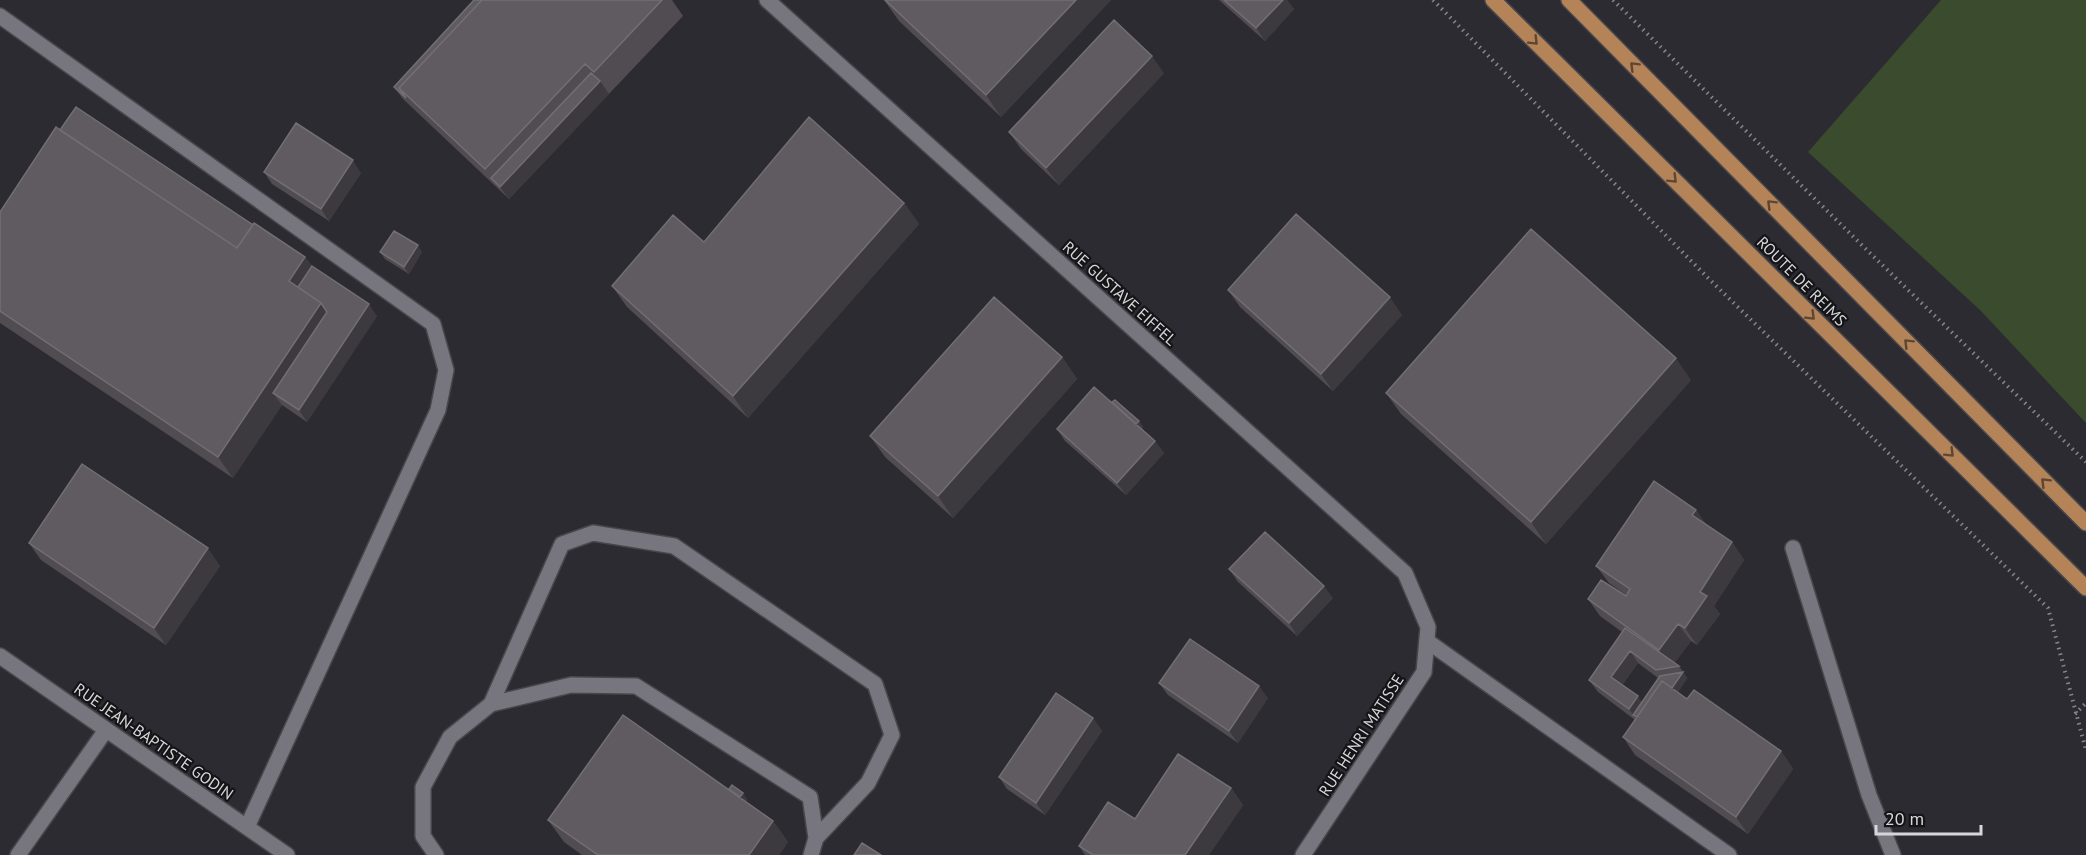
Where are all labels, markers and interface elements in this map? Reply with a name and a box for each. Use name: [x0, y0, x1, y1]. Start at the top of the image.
one-way arrow: [1527, 34, 1538, 45]
one-way arrow: [1630, 62, 1641, 73]
one-way arrow: [1665, 171, 1676, 182]
one-way arrow: [1767, 201, 1778, 212]
street label: ROUTE DE REIMS: [1753, 232, 1851, 330]
street label: RUE GUSTAVE EIFFEL: [1059, 237, 1181, 349]
one-way arrow: [1804, 308, 1815, 319]
one-way arrow: [1904, 339, 1915, 350]
one-way arrow: [1942, 446, 1953, 457]
one-way arrow: [2041, 478, 2052, 489]
street label: RUE HENRI MATISSE: [1314, 670, 1408, 800]
street label: RUE JEAN-BAPTISTE GODIN: [71, 678, 237, 804]
scale bar: [1876, 798, 1981, 836]
text: 20 m: [1885, 807, 1924, 830]

